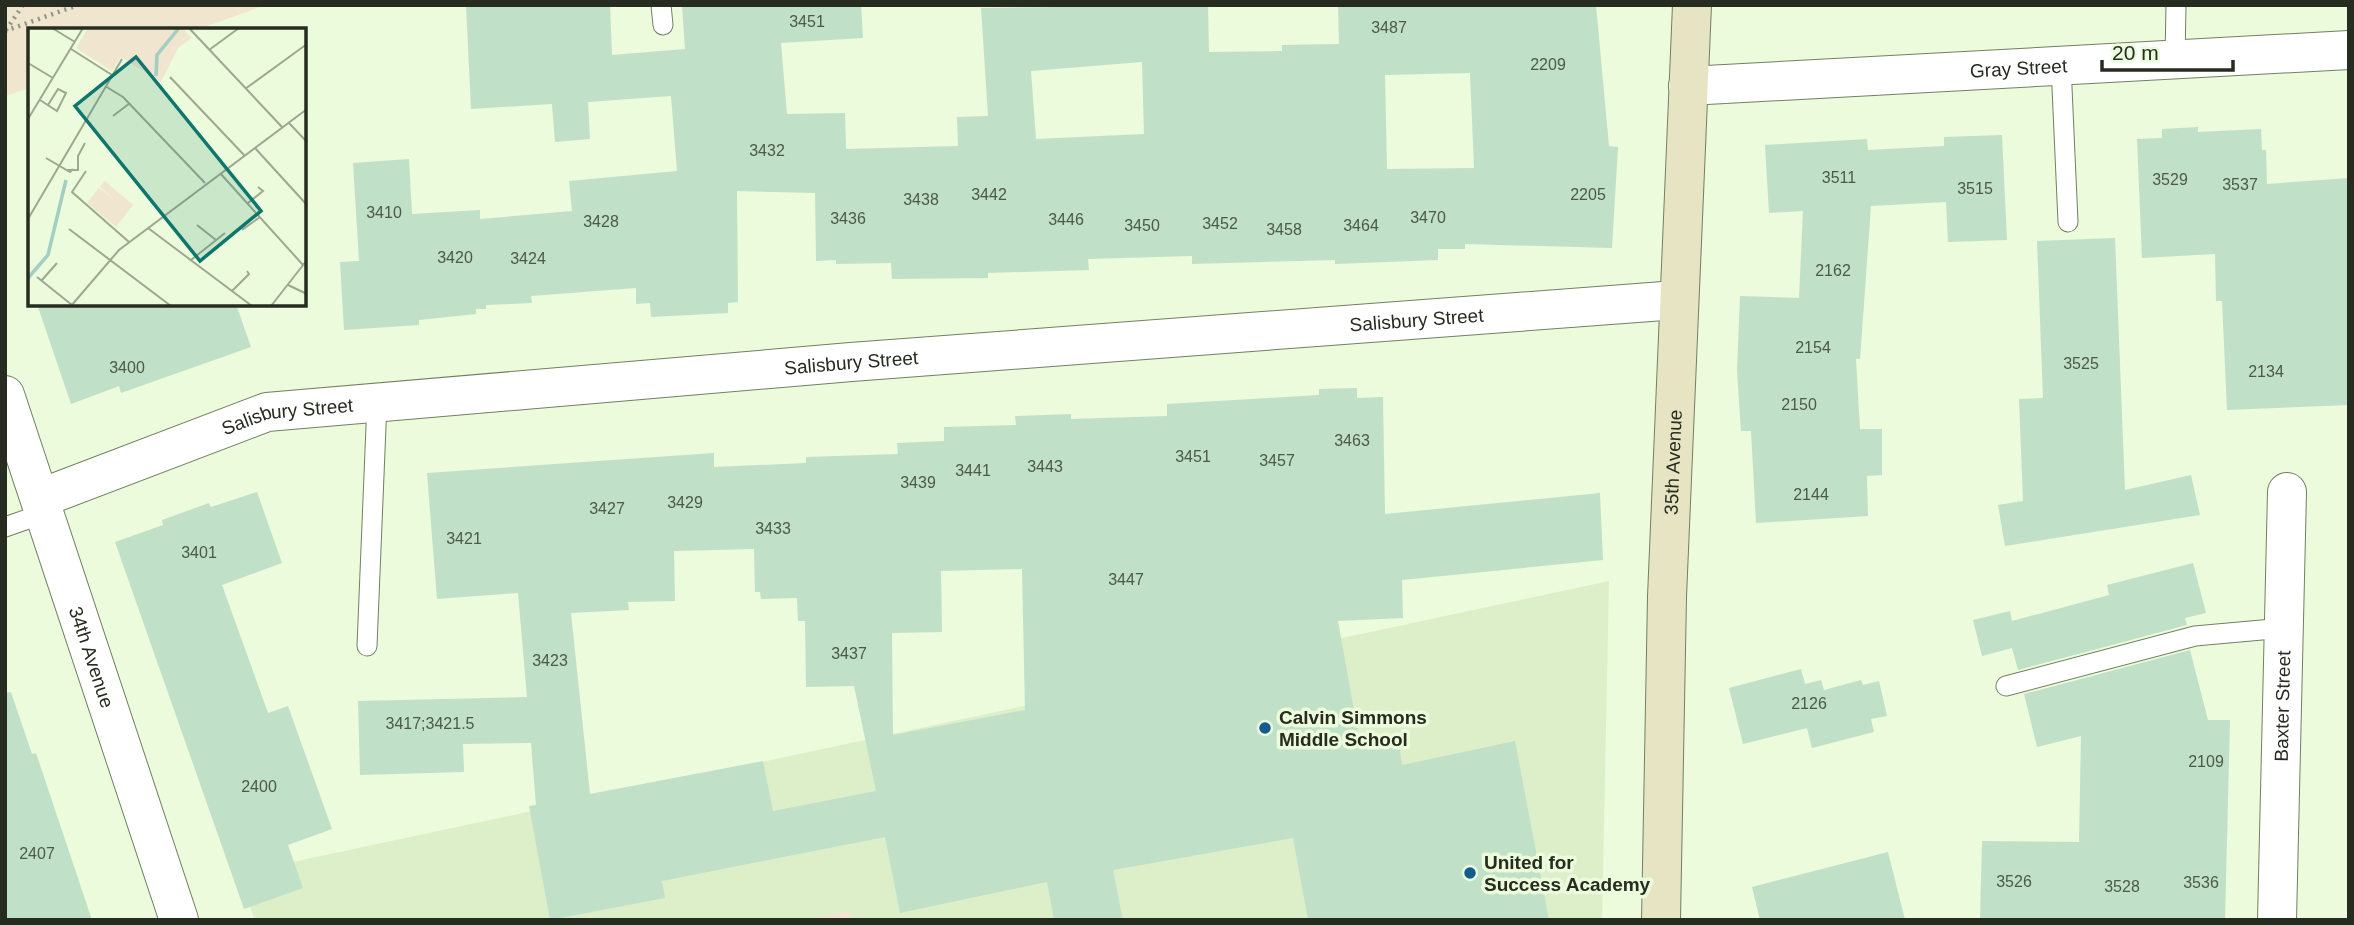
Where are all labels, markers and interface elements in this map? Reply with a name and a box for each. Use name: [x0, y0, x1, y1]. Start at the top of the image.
house number: 3451: [789, 13, 825, 30]
house number: 3487: [1371, 19, 1407, 36]
inset map: [28, 28, 306, 306]
scale bar: [2102, 28, 2233, 72]
text: 20 m: [2112, 41, 2159, 64]
street label: Gray Street: [1969, 55, 2068, 82]
house number: 2209: [1530, 56, 1566, 73]
house number: 3432: [749, 142, 785, 159]
house number: 3511: [1822, 169, 1856, 186]
house number: 3529: [2152, 171, 2188, 188]
house number: 3537: [2222, 176, 2258, 193]
house number: 3515: [1957, 180, 1993, 197]
house number: 3442: [971, 186, 1007, 203]
house number: 2205: [1570, 186, 1606, 203]
house number: 3438: [903, 191, 939, 208]
house number: 3410: [366, 204, 402, 221]
house number: 3470: [1410, 209, 1446, 226]
house number: 3436: [830, 210, 866, 227]
house number: 3446: [1048, 211, 1084, 228]
house number: 3428: [583, 213, 619, 230]
house number: 3452: [1202, 215, 1238, 232]
house number: 3450: [1124, 217, 1160, 234]
house number: 3464: [1343, 217, 1379, 234]
house number: 3458: [1266, 221, 1302, 238]
house number: 3420: [437, 249, 473, 266]
house number: 3424: [510, 250, 546, 267]
house number: 2162: [1815, 262, 1851, 279]
street label: Salisbury Street: [1349, 305, 1485, 336]
house number: 2154: [1795, 339, 1831, 356]
street label: Salisbury Street: [783, 347, 920, 379]
house number: 3525: [2063, 355, 2099, 372]
house number: 3400: [109, 359, 145, 376]
house number: 2134: [2248, 363, 2284, 380]
street label: Salisbury Street: [219, 395, 355, 439]
house number: 2150: [1781, 396, 1817, 413]
street label: 35th Avenue: [1660, 409, 1686, 515]
house number: 3463: [1334, 432, 1370, 449]
house number: 3451: [1175, 448, 1211, 465]
house number: 3457: [1259, 452, 1295, 469]
house number: 3443: [1027, 458, 1063, 475]
house number: 3441: [955, 462, 991, 479]
house number: 3439: [900, 474, 936, 491]
house number: 2144: [1793, 486, 1829, 503]
house number: 3429: [667, 494, 703, 511]
house number: 3427: [589, 500, 625, 517]
house number: 3433: [755, 520, 791, 537]
house number: 3421: [446, 530, 482, 547]
house number: 3401: [181, 544, 217, 561]
house number: 3447: [1108, 571, 1144, 588]
street label: 34th Avenue: [65, 604, 118, 710]
house number: 3437: [831, 645, 867, 662]
street label: Baxter Street: [2271, 650, 2294, 762]
house number: 3423: [532, 652, 568, 669]
house number: 2126: [1791, 695, 1827, 712]
place label: Calvin Simmons Middle School: [1279, 707, 1427, 750]
house number: 3417;3421.5: [386, 715, 475, 732]
marker: Calvin Simmons Middle School: [1257, 720, 1273, 736]
house number: 2109: [2188, 753, 2224, 770]
house number: 2400: [241, 778, 277, 795]
house number: 2407: [19, 845, 55, 862]
place label: United for Success Academy: [1484, 852, 1651, 895]
marker: United for Success Academy: [1462, 865, 1478, 881]
house number: 3526: [1996, 873, 2032, 890]
house number: 3536: [2183, 874, 2219, 891]
house number: 3528: [2104, 878, 2140, 895]

